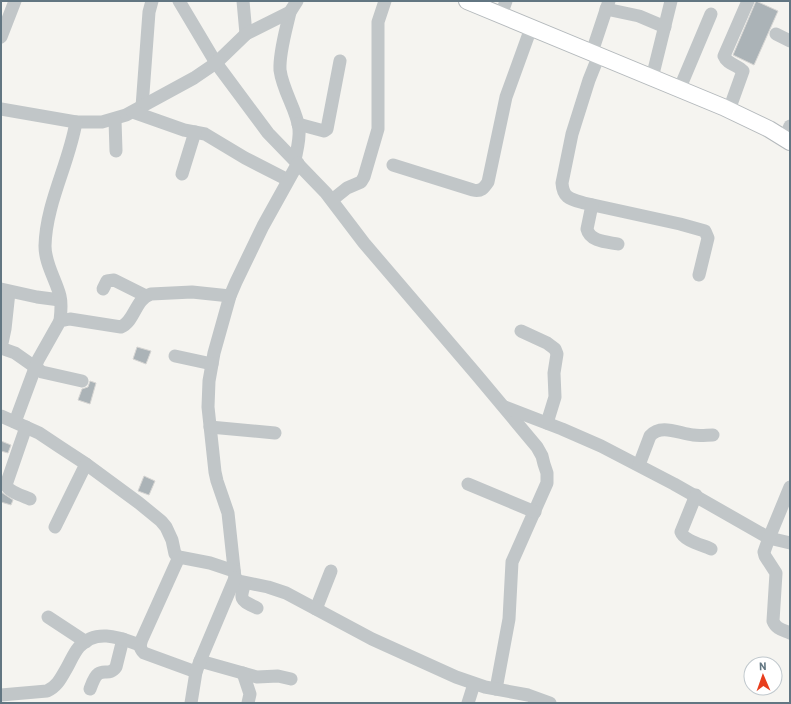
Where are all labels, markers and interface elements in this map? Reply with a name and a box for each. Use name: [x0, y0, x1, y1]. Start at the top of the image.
north arrow: [743, 656, 783, 696]
text: N: [759, 659, 767, 672]

